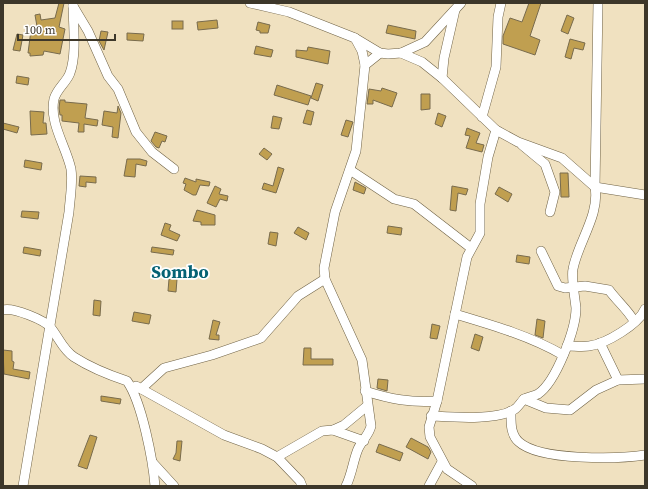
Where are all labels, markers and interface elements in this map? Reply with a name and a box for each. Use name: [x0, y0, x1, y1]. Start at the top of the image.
scale bar: [18, 16, 115, 42]
text: 100 m: [24, 22, 56, 38]
district label: Sombo: [151, 259, 209, 284]

